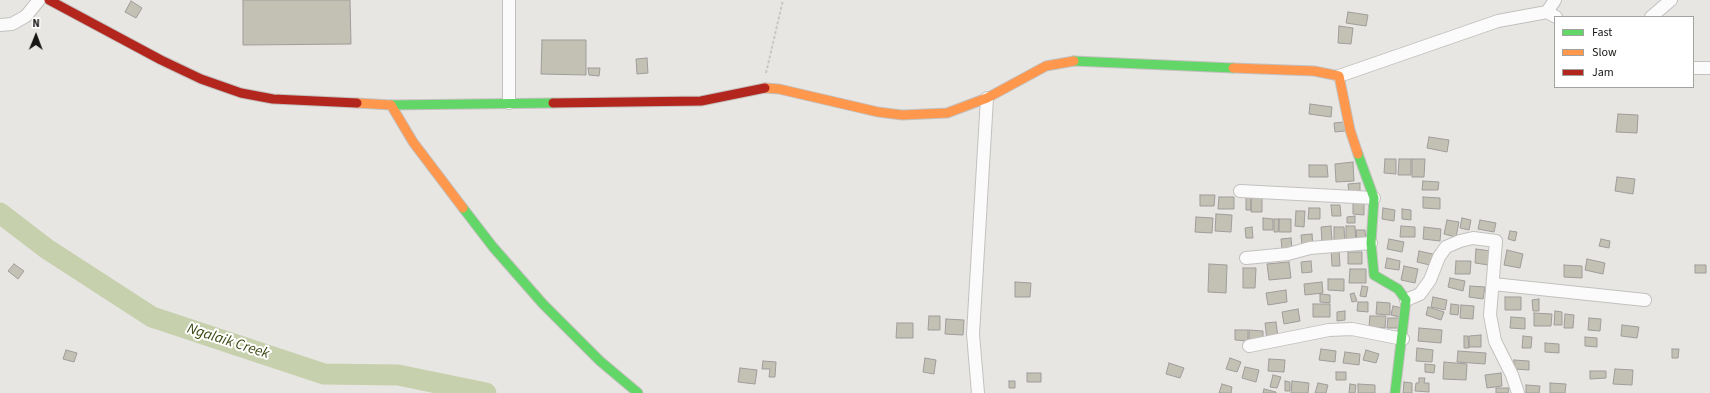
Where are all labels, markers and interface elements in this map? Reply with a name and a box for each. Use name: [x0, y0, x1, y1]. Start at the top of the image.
north arrow: [16, 16, 56, 56]
text: N: [32, 16, 40, 31]
legend: [1554, 16, 1694, 88]
text: Fast: [1592, 24, 1612, 41]
text: Slow: [1592, 44, 1617, 61]
text: Jam: [1592, 64, 1614, 81]
water label: Ngalaik Creek: [185, 320, 271, 364]

